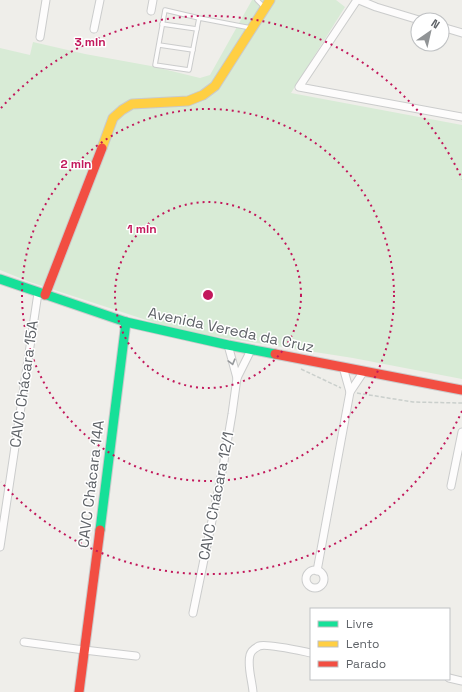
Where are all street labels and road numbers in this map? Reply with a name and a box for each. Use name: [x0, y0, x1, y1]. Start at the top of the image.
street label: Avenida Vereda da Cruz: [146, 303, 316, 356]
street label: CAVC Chácara 15A: [5, 319, 42, 449]
street label: CAVC Chácara 14A: [73, 418, 108, 549]
street label: CAVC Chácara 12/1: [194, 430, 237, 562]

